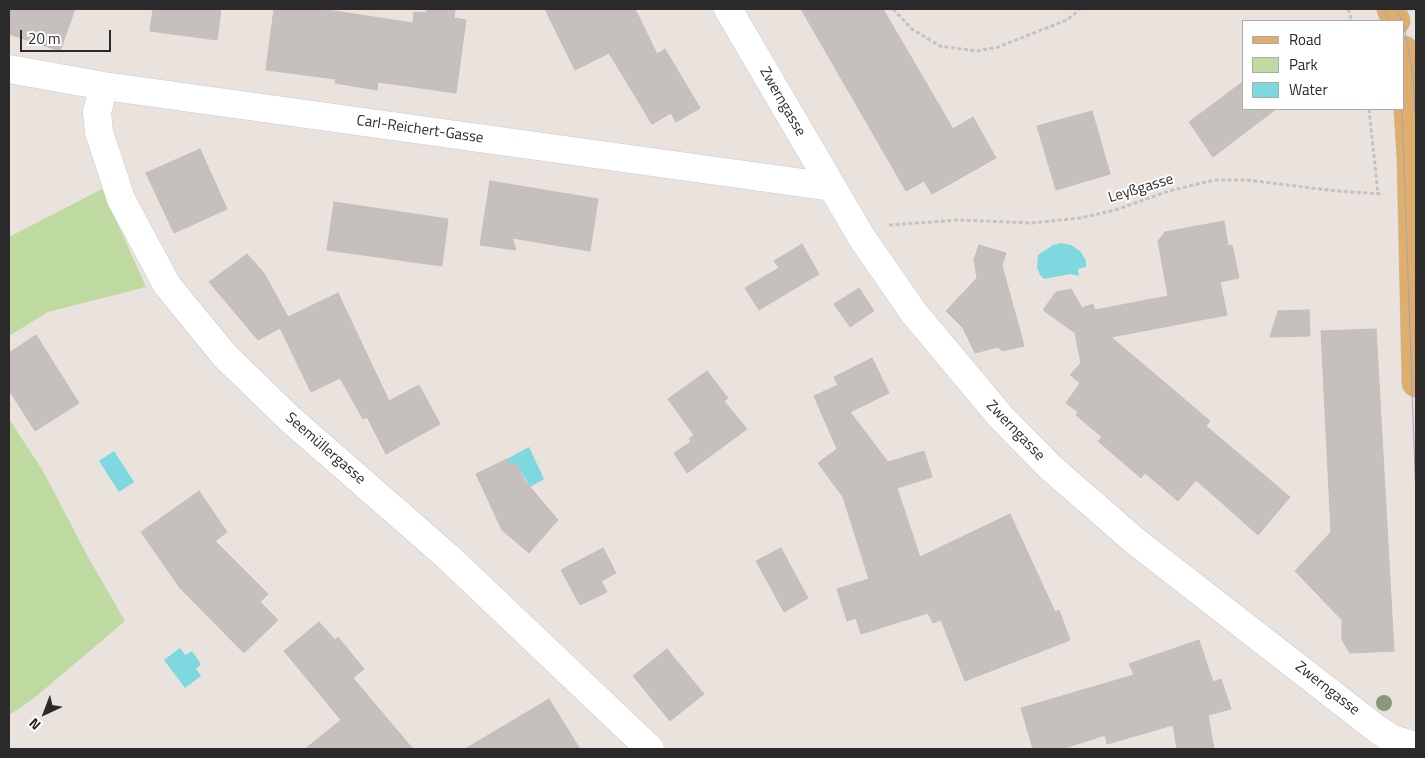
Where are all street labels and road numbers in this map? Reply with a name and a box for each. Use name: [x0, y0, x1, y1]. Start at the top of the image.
street label: Zwerngasse: [755, 64, 809, 140]
street label: Carl-Reichert-Gasse: [355, 112, 485, 148]
street label: Leyßgasse: [1106, 171, 1176, 207]
street label: Zwerngasse: [982, 397, 1048, 465]
street label: Seemüllergasse: [281, 409, 369, 489]
street label: Zwerngasse: [1291, 658, 1363, 720]

